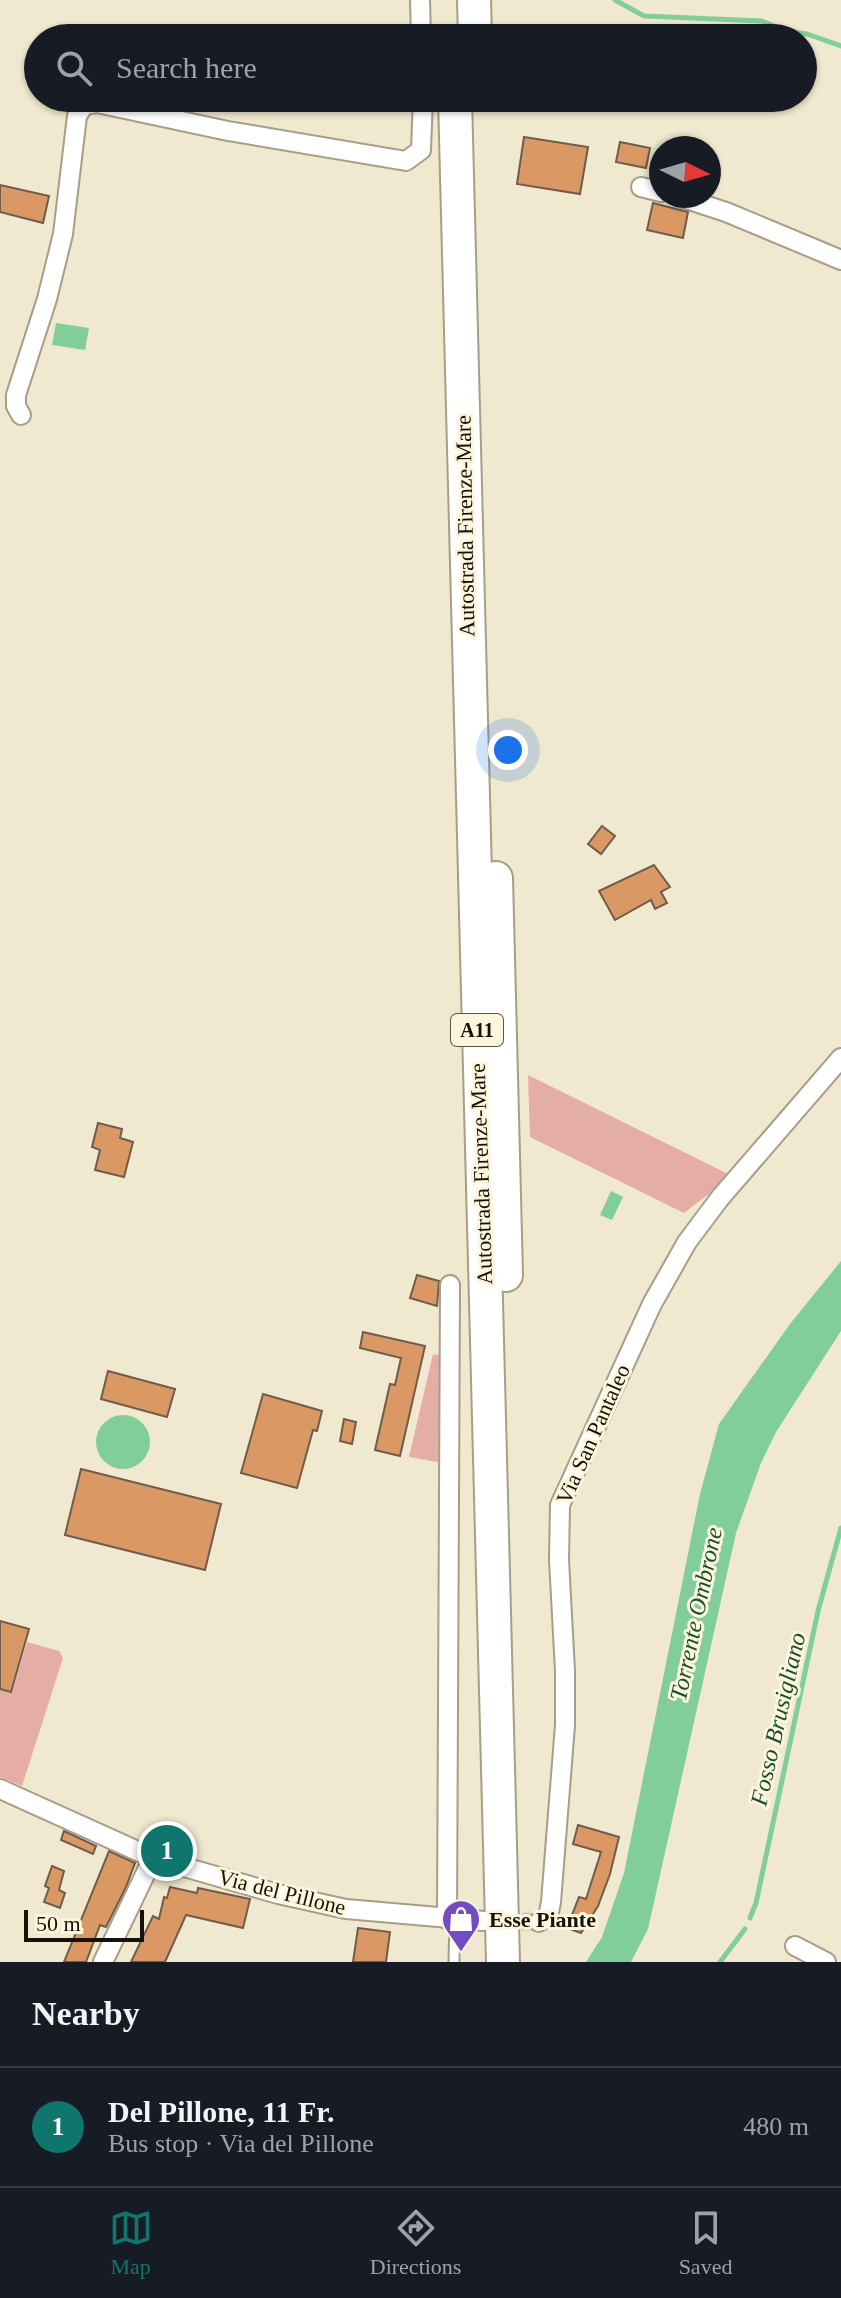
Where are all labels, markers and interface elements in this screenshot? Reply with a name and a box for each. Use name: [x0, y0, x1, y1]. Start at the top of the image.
search box: [24, 24, 817, 112]
icon: search: [52, 46, 96, 90]
text: Search here: [116, 51, 257, 84]
north arrow: [649, 136, 721, 208]
street label: Autostrada Firenze-Mare: [451, 415, 479, 637]
your location: [488, 730, 528, 770]
road number: A11: [451, 1014, 503, 1046]
street label: Autostrada Firenze-Mare: [465, 1063, 497, 1285]
street label: Via San Pantaleo: [551, 1360, 635, 1508]
water label: Torrente Ombrone: [665, 1525, 727, 1703]
water label: Fosso Brusigliano: [745, 1630, 811, 1809]
pin: 1: [141, 1821, 193, 1881]
street label: Via del Pillone: [216, 1864, 348, 1920]
shop icon: Esse Piante: [440, 1898, 482, 1953]
scale bar: [24, 1906, 144, 1942]
place label: Esse Piante: [489, 1907, 596, 1932]
text: 50 m: [36, 1911, 81, 1936]
text: Nearby: [32, 1995, 140, 2032]
text: Del Pillone, 11 Fr.: [108, 2095, 334, 2128]
text: 1: [52, 2112, 65, 2141]
text: 480 m: [743, 2112, 809, 2141]
text: Bus stop · Via del Pillone: [108, 2129, 374, 2158]
tab: Map: [109, 2206, 153, 2280]
tab: Directions: [370, 2206, 461, 2280]
tab: Saved: [679, 2206, 732, 2280]

